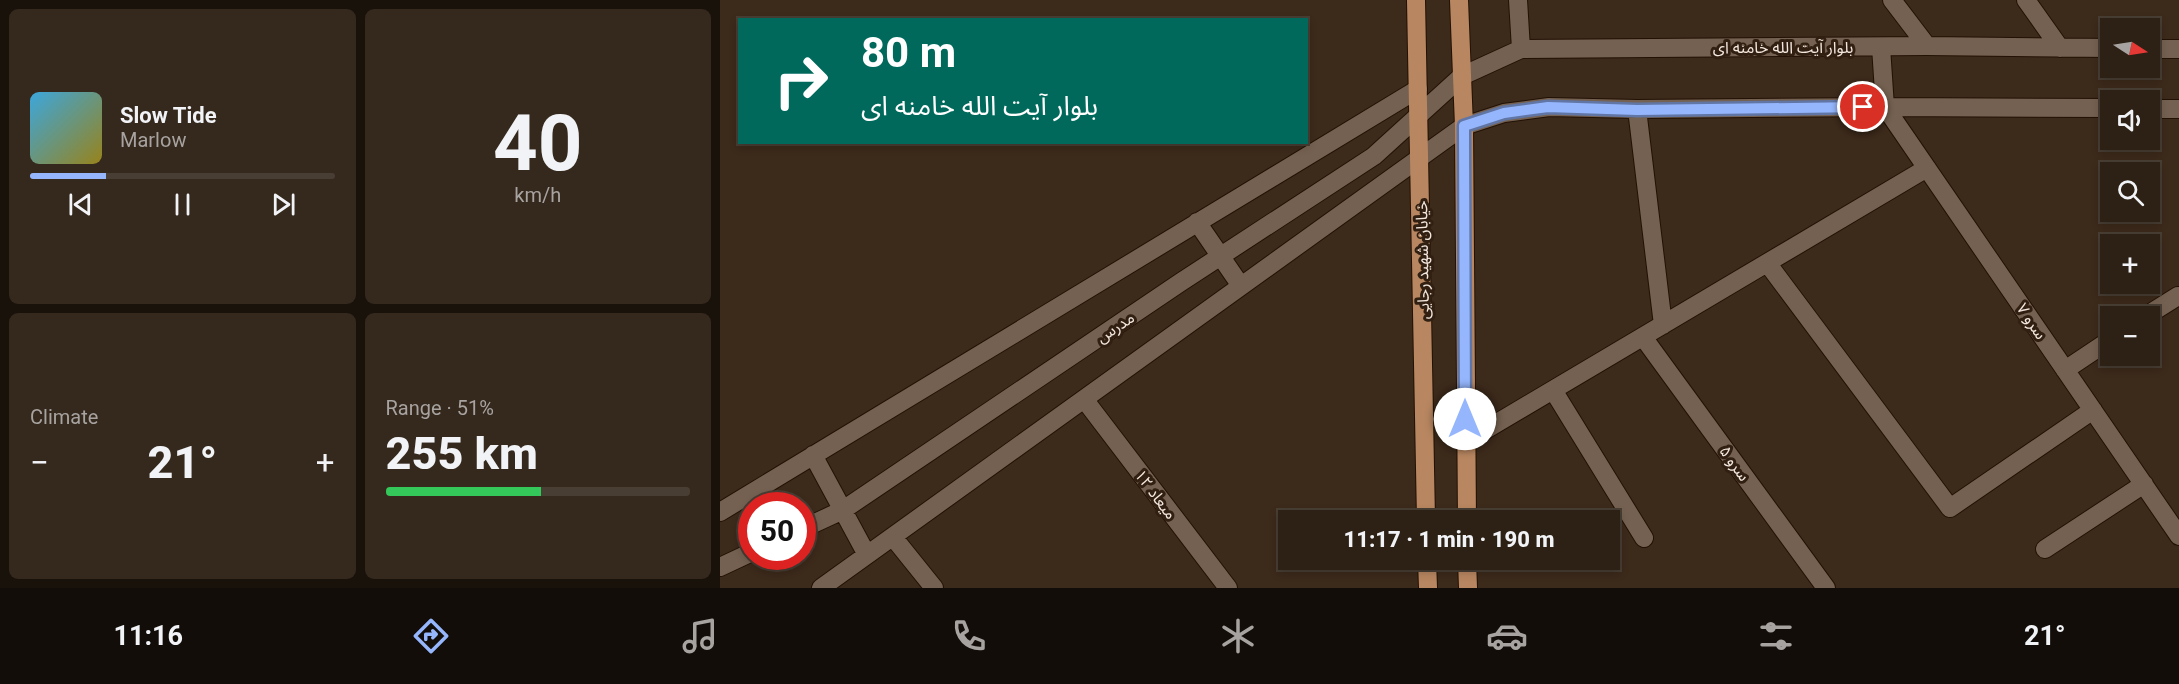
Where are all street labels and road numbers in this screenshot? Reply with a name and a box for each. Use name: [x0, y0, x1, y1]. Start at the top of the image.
street label: بلوار آیت الله خامنه ای: [1713, 38, 1853, 57]
street label: خیابان شهید رجایی: [1412, 200, 1433, 320]
street label: سرو ۷: [2013, 300, 2050, 343]
street label: مدرس: [1093, 308, 1138, 347]
street label: سرو ۵: [1715, 442, 1754, 485]
street label: میعاد ۱۲: [1131, 466, 1180, 523]

